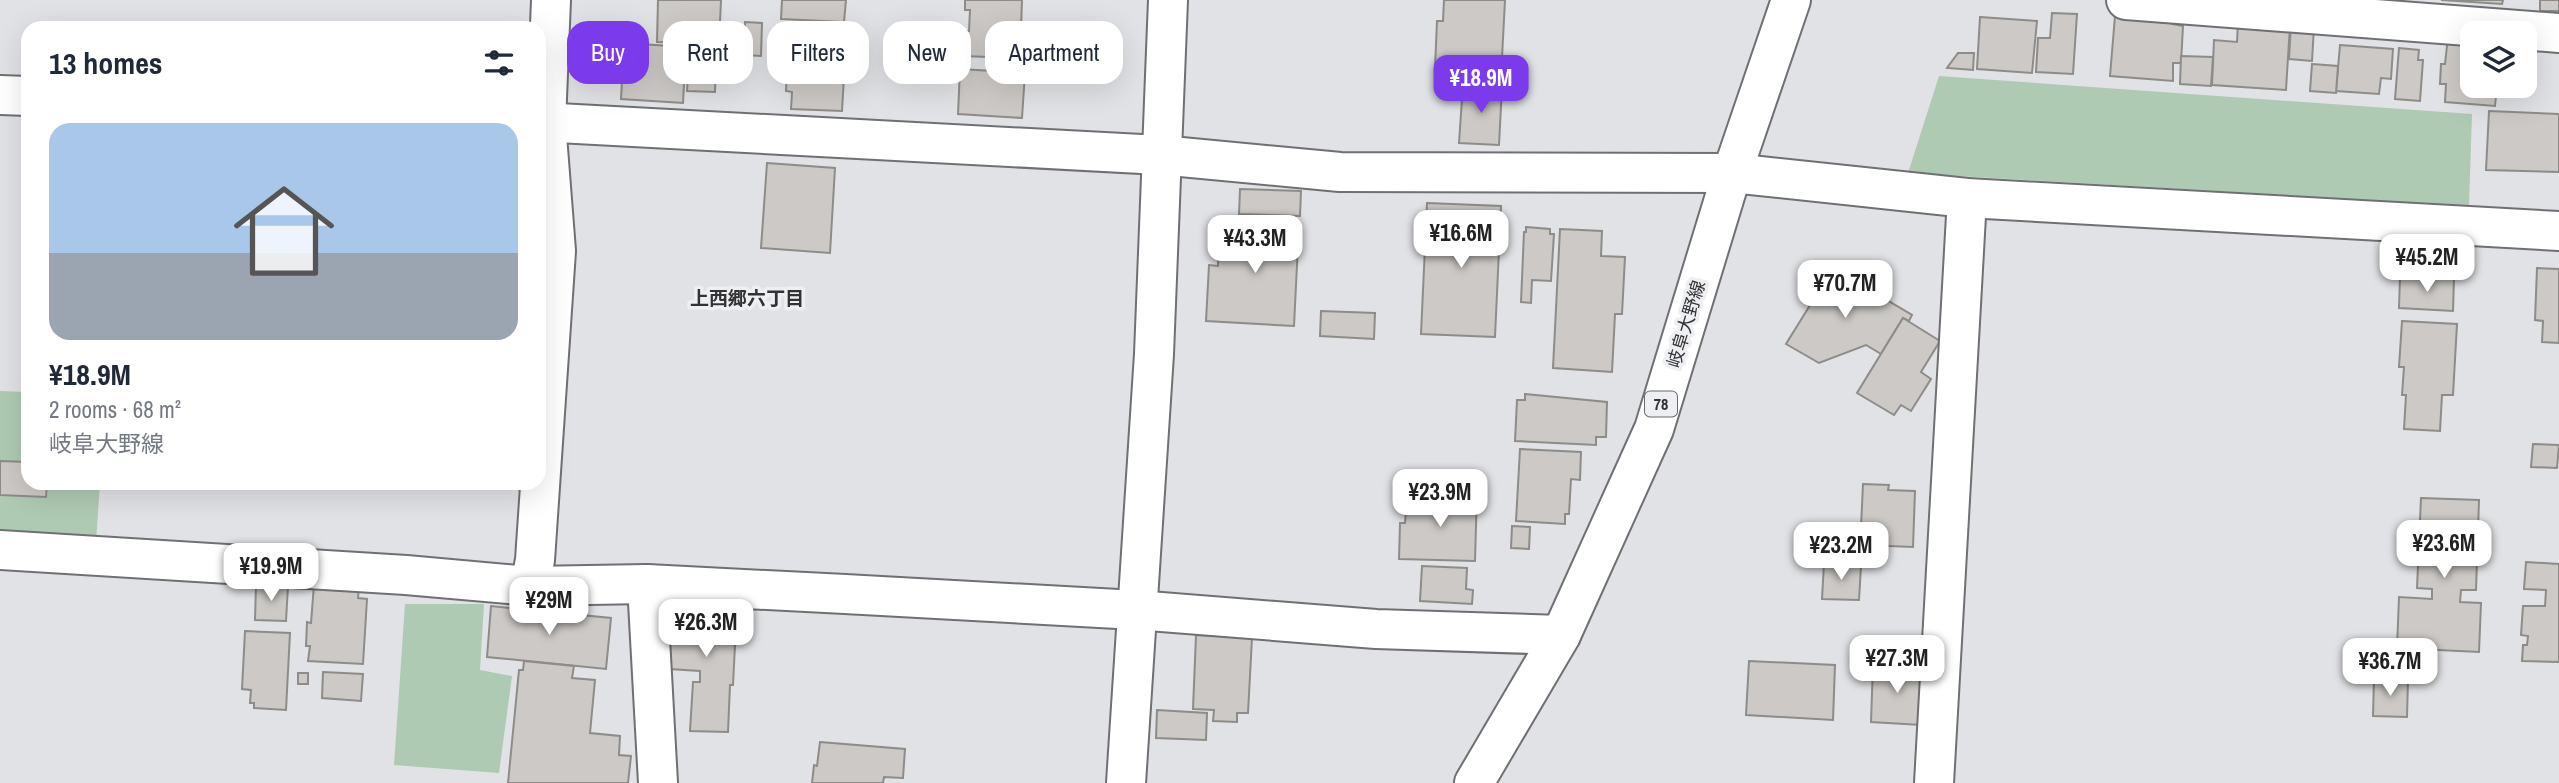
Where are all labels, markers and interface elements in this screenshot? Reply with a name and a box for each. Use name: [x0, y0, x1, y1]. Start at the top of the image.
chip: Buy: [567, 21, 649, 84]
chip: Rent: [663, 21, 753, 84]
chip: Filters: [767, 21, 869, 84]
chip: New: [883, 21, 971, 84]
chip: Apartment: [985, 21, 1123, 84]
map controls: [2460, 21, 2537, 98]
button: layers: [2460, 21, 2537, 98]
text: 13 homes: [49, 43, 163, 83]
icon: filters: [480, 44, 518, 82]
pin: ¥18.9M: [1424, 55, 1538, 115]
text: ¥18.9M: [1450, 62, 1512, 93]
icon: home: [221, 168, 347, 294]
pin: ¥16.6M: [1404, 210, 1518, 270]
pin: ¥43.3M: [1198, 216, 1312, 275]
text: ¥16.6M: [1430, 217, 1492, 248]
text: ¥43.3M: [1224, 222, 1286, 253]
pin: ¥45.2M: [2370, 234, 2484, 294]
text: ¥45.2M: [2396, 241, 2458, 272]
pin: ¥70.7M: [1788, 260, 1902, 320]
text: ¥70.7M: [1814, 267, 1876, 298]
street label: 岐阜大野線: [1661, 277, 1711, 371]
district label: 上西郷六丁目: [690, 285, 804, 311]
text: ¥18.9M: [49, 354, 131, 394]
road number: 78: [1645, 392, 1677, 416]
text: 2 rooms · 68 m²: [49, 394, 181, 425]
text: 岐阜大野線: [49, 428, 164, 459]
pin: ¥23.9M: [1383, 470, 1497, 529]
text: ¥23.9M: [1409, 476, 1471, 507]
pin: ¥23.6M: [2387, 520, 2501, 580]
pin: ¥23.2M: [1784, 522, 1898, 582]
text: ¥23.6M: [2413, 527, 2475, 558]
text: ¥23.2M: [1810, 529, 1872, 560]
pin: ¥19.9M: [214, 544, 328, 603]
text: ¥19.9M: [240, 550, 302, 581]
pin: ¥29M: [508, 578, 590, 637]
text: ¥29M: [525, 584, 573, 615]
pin: ¥26.3M: [649, 600, 763, 659]
text: ¥26.3M: [675, 606, 737, 637]
pin: ¥27.3M: [1840, 636, 1954, 695]
pin: ¥36.7M: [2333, 638, 2447, 698]
text: ¥27.3M: [1866, 642, 1928, 673]
text: ¥36.7M: [2359, 645, 2421, 676]

